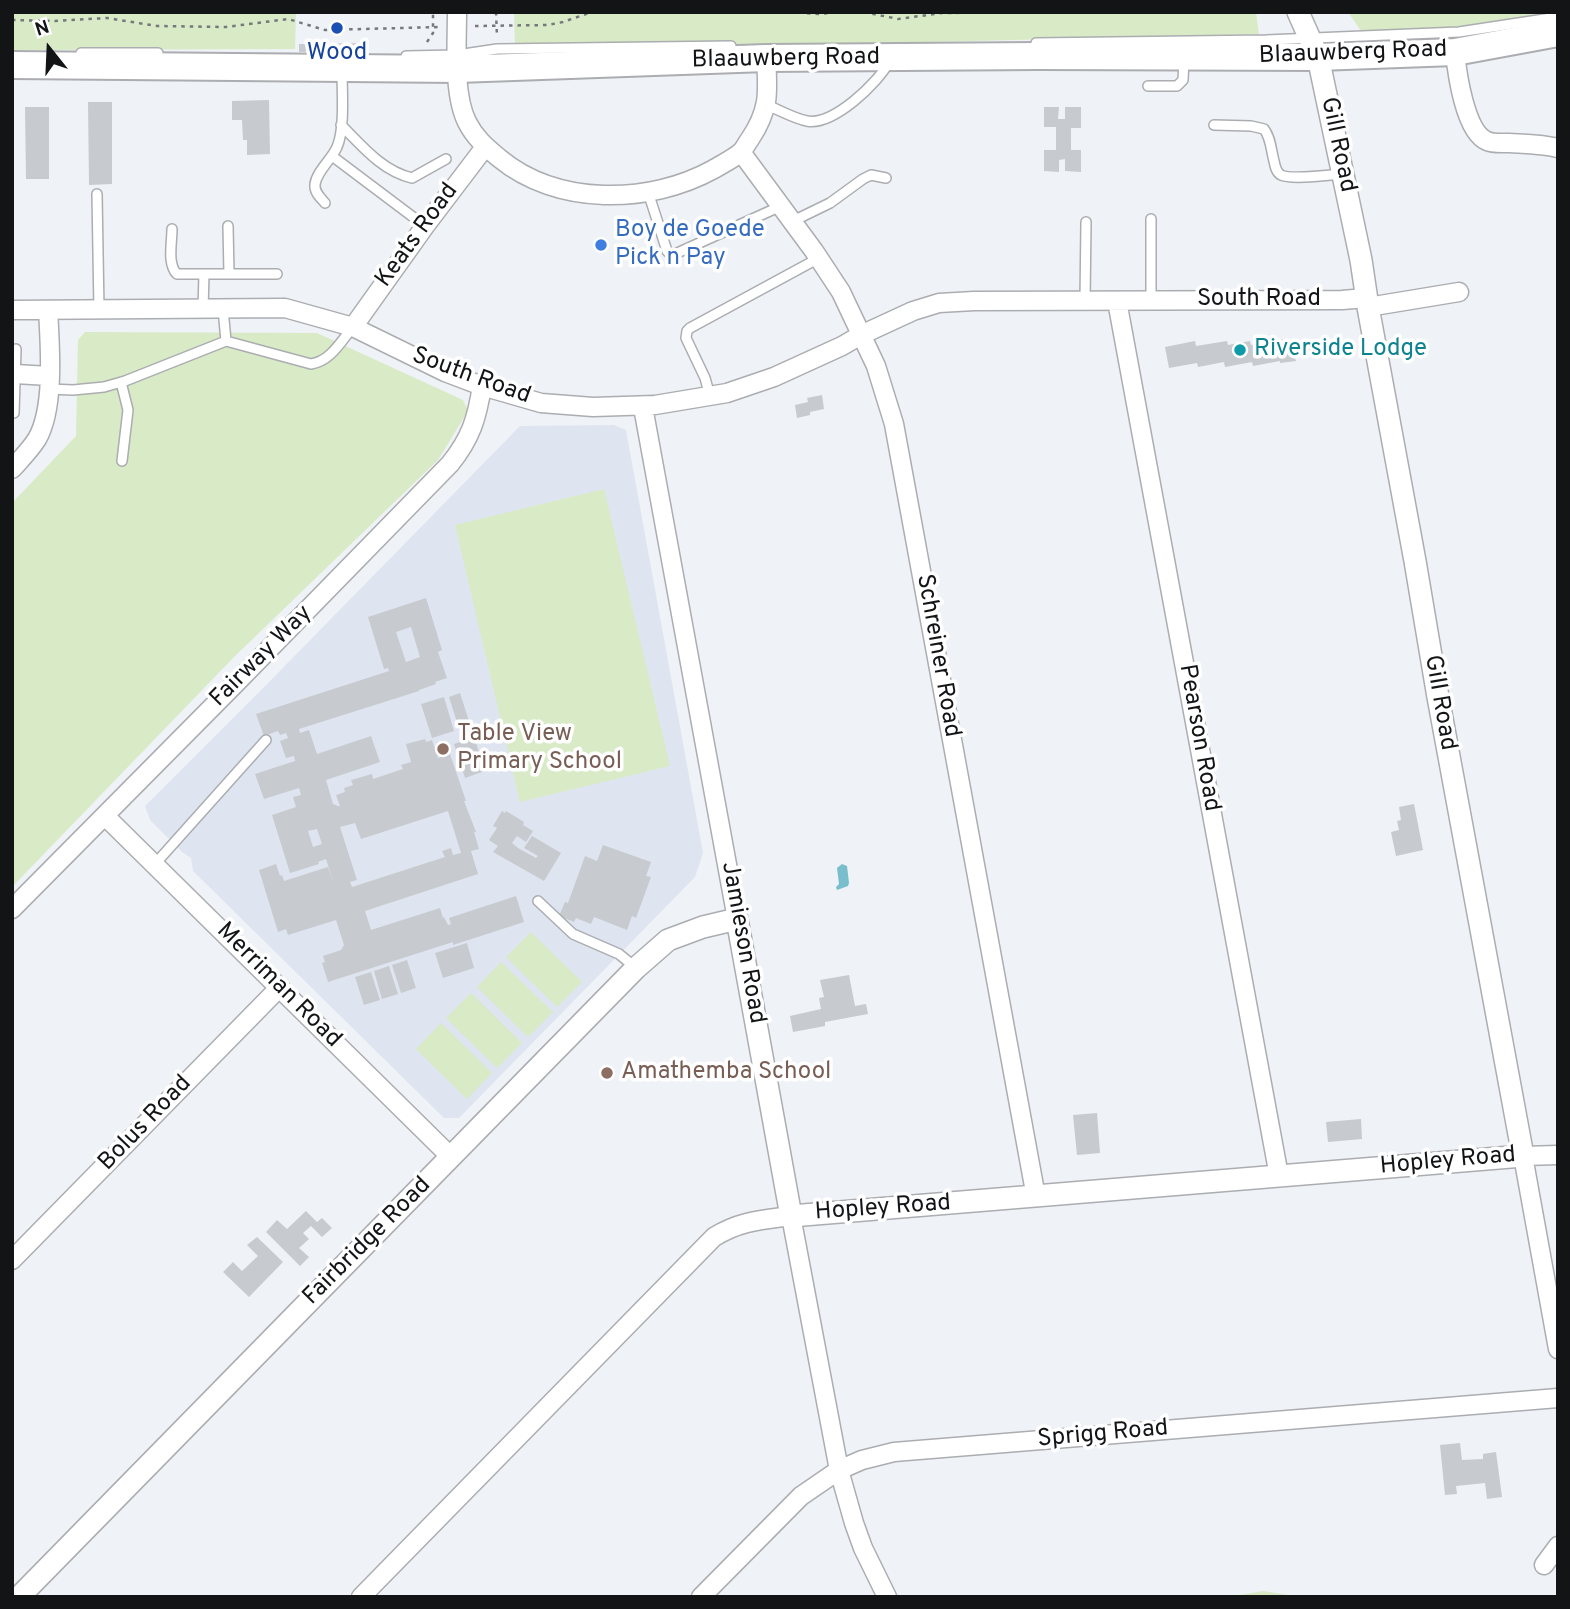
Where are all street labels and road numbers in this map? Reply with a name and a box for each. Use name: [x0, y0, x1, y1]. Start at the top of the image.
street label: Blaauwberg Road: [1258, 36, 1448, 72]
street label: Blaauwberg Road: [691, 44, 881, 76]
street label: Gill Road: [1313, 95, 1361, 195]
street label: Keats Road: [371, 178, 465, 294]
street label: South Road: [1197, 286, 1321, 314]
street label: South Road: [408, 342, 534, 412]
street label: Schreiner Road: [908, 572, 966, 740]
street label: Fairway Way: [205, 600, 319, 714]
street label: Gill Road: [1416, 653, 1462, 753]
street label: Pearson Road: [1171, 662, 1225, 814]
street label: Jamieson Road: [714, 860, 770, 1026]
street label: Merriman Road: [209, 917, 347, 1055]
street label: Bolus Road: [93, 1070, 199, 1178]
street label: Hopley Road: [1379, 1142, 1517, 1182]
street label: Fairbridge Road: [298, 1172, 438, 1312]
street label: Hopley Road: [814, 1190, 952, 1228]
street label: Sprigg Road: [1036, 1415, 1170, 1455]

